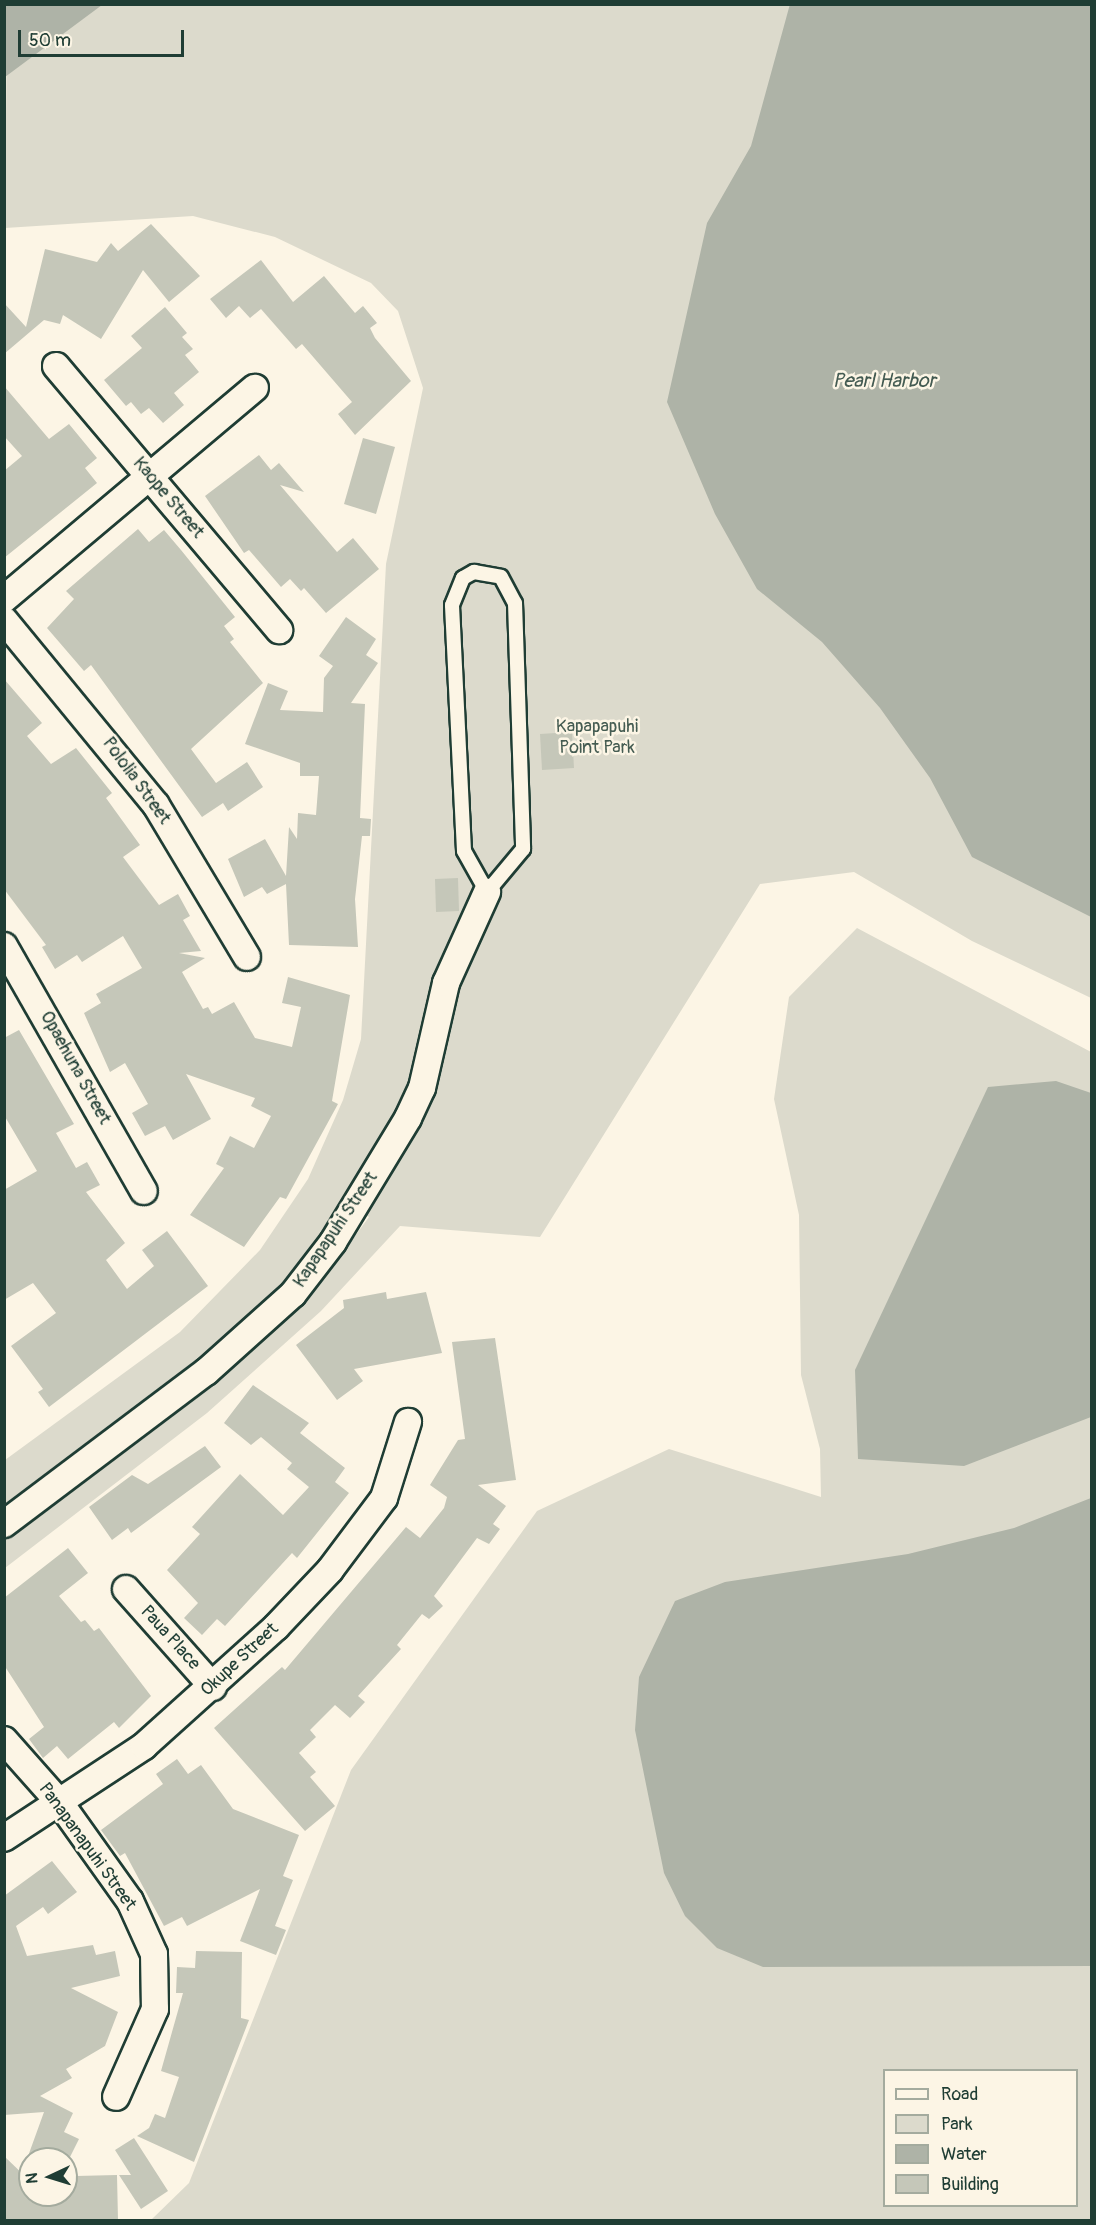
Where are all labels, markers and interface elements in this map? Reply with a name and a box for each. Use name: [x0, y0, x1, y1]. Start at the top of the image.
scale bar: [21, 18, 188, 56]
text: 50 m: [29, 29, 71, 52]
water label: Pearl Harbor: [832, 368, 936, 392]
street label: Kaope Street: [128, 453, 208, 543]
park label: Kapapapuhi Point Park: [556, 717, 638, 760]
street label: Pololia Street: [97, 733, 175, 829]
street label: Opaehuna Street: [35, 1008, 115, 1128]
street label: Kapapapuhi Street: [289, 1168, 383, 1292]
street label: Paua Place: [135, 1601, 205, 1675]
street label: Okupe Street: [197, 1619, 283, 1701]
street label: Panapanapuhi Street: [33, 1779, 141, 1915]
legend: [883, 2069, 1078, 2207]
text: Road: [941, 2083, 978, 2106]
text: Park: [941, 2113, 973, 2136]
text: Water: [941, 2143, 987, 2166]
north arrow: [18, 2147, 78, 2207]
text: N: [22, 2172, 42, 2184]
text: Building: [941, 2173, 999, 2196]

